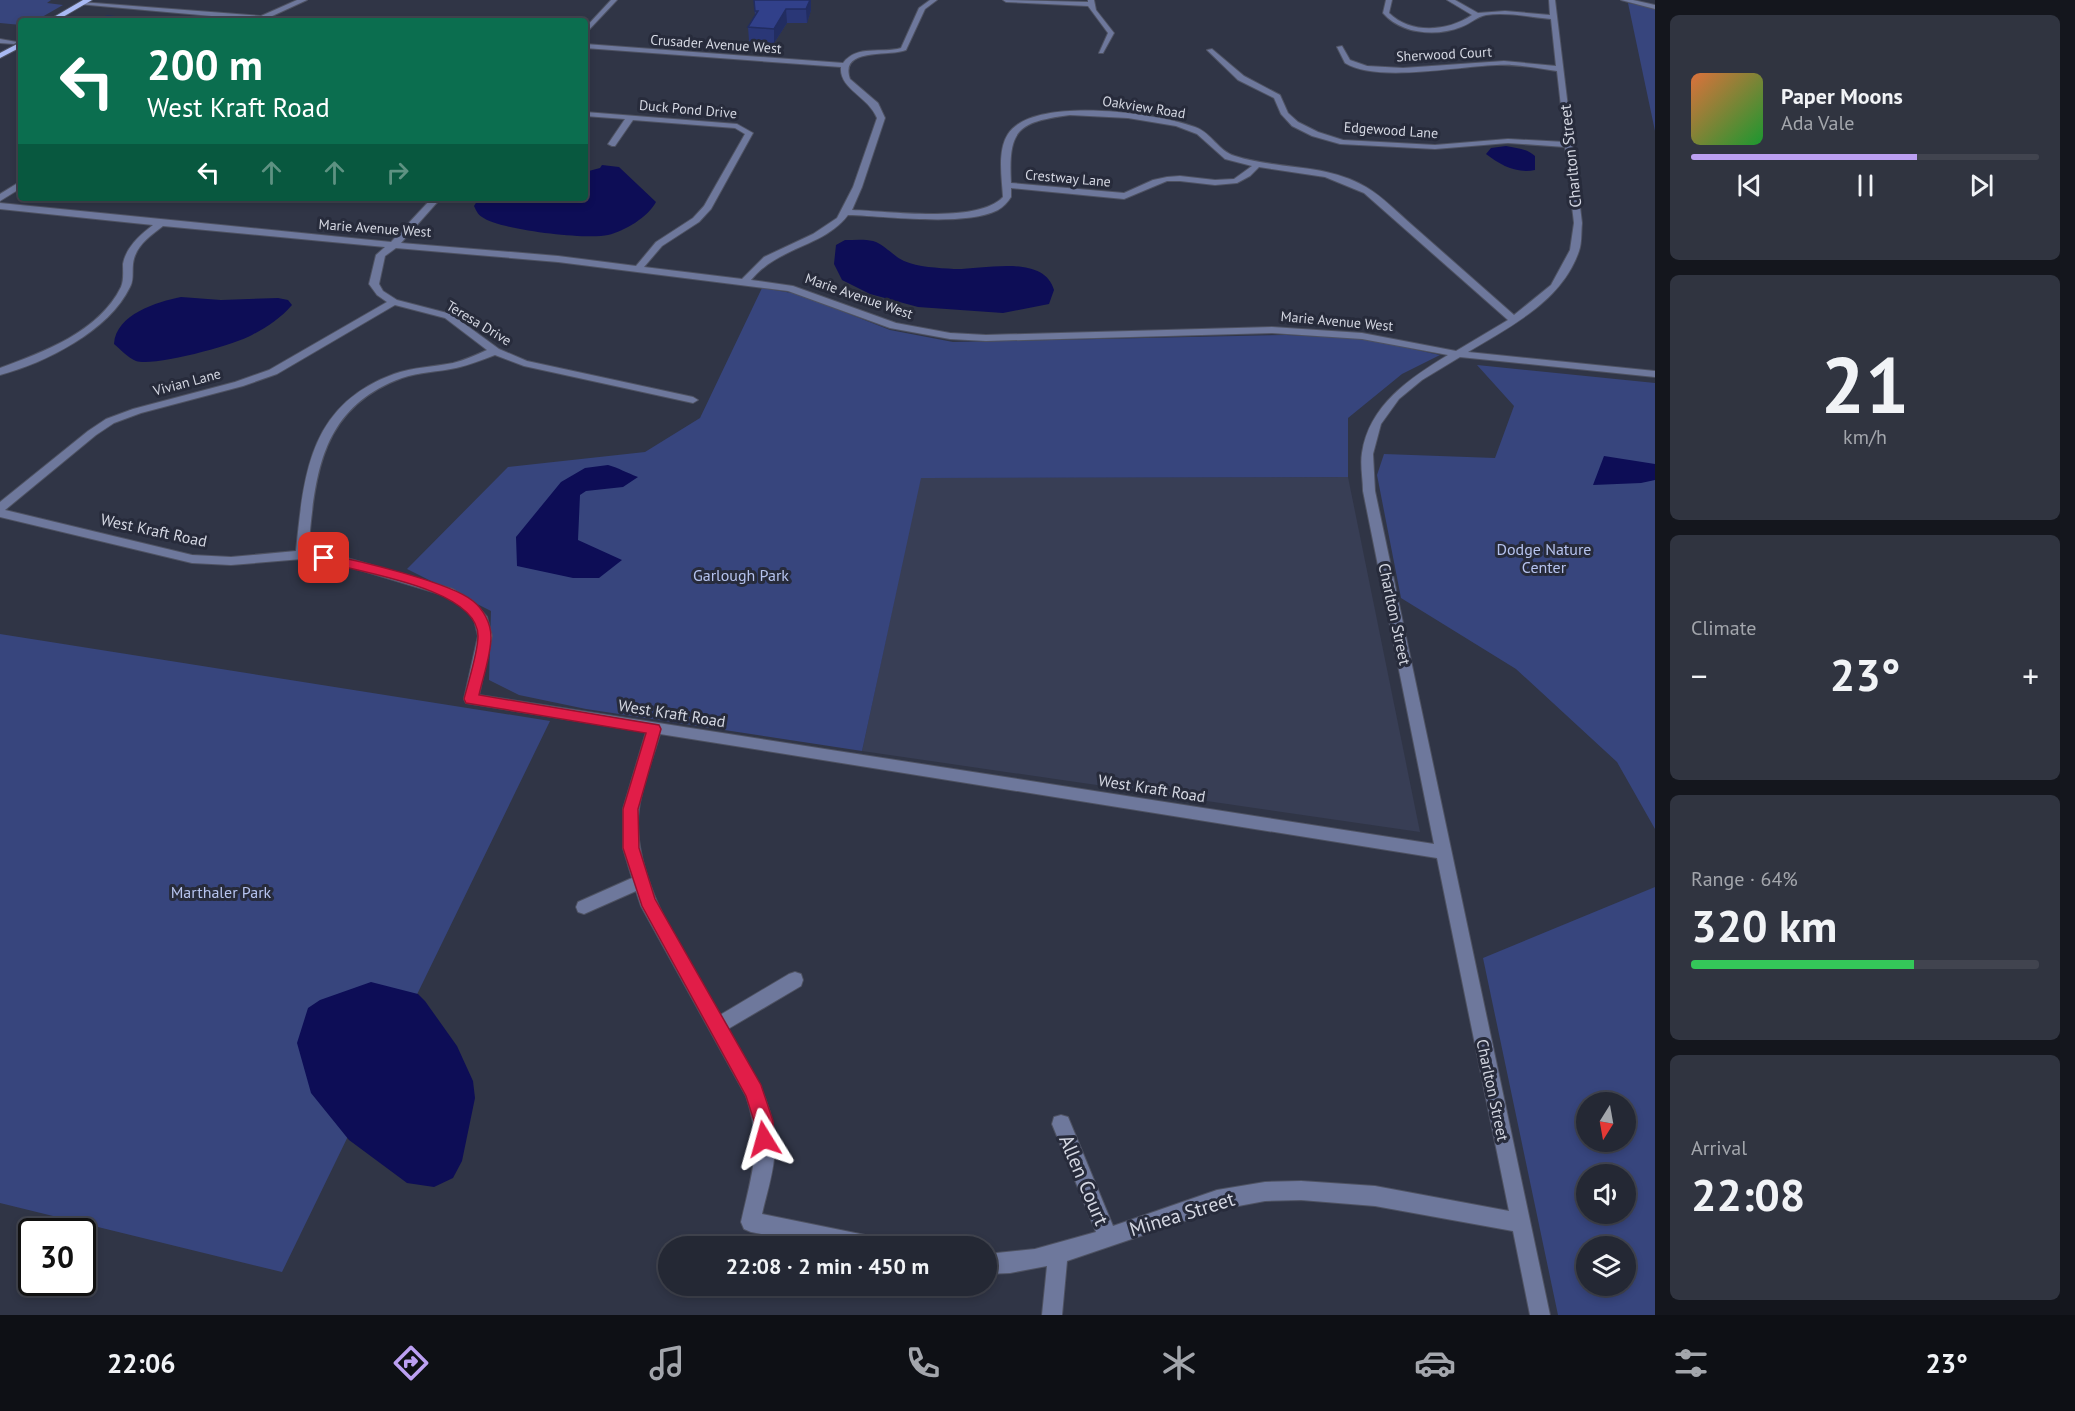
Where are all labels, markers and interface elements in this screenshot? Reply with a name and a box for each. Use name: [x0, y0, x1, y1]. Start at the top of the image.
street label: Crusader Avenue West: [650, 30, 782, 58]
text: 200 m: [147, 37, 263, 92]
icon: left: [48, 42, 126, 120]
street label: Sherwood Court: [1396, 42, 1493, 65]
text: Paper Moons: [1781, 82, 1903, 110]
text: West Kraft Road: [147, 90, 330, 124]
street label: Oakview Road: [1101, 92, 1187, 122]
street label: Duck Pond Drive: [638, 96, 738, 122]
street label: Charlton Street: [1555, 103, 1585, 209]
text: Ada Vale: [1781, 110, 1854, 136]
street label: Edgewood Lane: [1343, 118, 1439, 142]
icon: left: [192, 156, 225, 189]
icon: ahead: [255, 156, 288, 189]
icon: ahead: [318, 156, 351, 189]
icon: right: [381, 156, 414, 189]
street label: Crestway Lane: [1024, 165, 1112, 191]
icon: previous: [1733, 169, 1766, 202]
icon: pause: [1849, 169, 1882, 202]
icon: next: [1965, 169, 1998, 202]
street label: Marie Avenue West: [318, 215, 432, 241]
street label: Marie Avenue West: [803, 269, 916, 323]
street label: Teresa Drive: [443, 297, 515, 349]
street label: Marie Avenue West: [1280, 307, 1394, 335]
text: 21: [1821, 334, 1909, 435]
street label: Vivian Lane: [150, 364, 223, 400]
text: km/h: [1843, 424, 1887, 450]
street label: West Kraft Road: [99, 509, 209, 551]
pin: [298, 532, 349, 583]
park label: Dodge Nature Center: [1497, 539, 1591, 577]
icon: arrive: [307, 541, 340, 574]
street label: Charlton Street: [1374, 561, 1416, 667]
park label: Garlough Park: [693, 565, 789, 585]
text: Climate: [1691, 615, 1757, 641]
text: 23°: [1830, 645, 1900, 703]
text: −: [1691, 654, 1708, 697]
text: +: [2022, 654, 2039, 697]
street label: West Kraft Road: [617, 695, 727, 731]
street label: West Kraft Road: [1097, 770, 1207, 806]
text: Range · 64%: [1691, 866, 1798, 892]
park label: Marthaler Park: [171, 882, 272, 902]
text: 320 km: [1691, 896, 1837, 954]
street label: Charlton Street: [1472, 1037, 1514, 1143]
north arrow: [1576, 1092, 1636, 1152]
map controls: [1576, 1092, 1636, 1296]
position arrow: [732, 1107, 796, 1171]
street label: Allen Court: [1053, 1131, 1115, 1230]
text: Arrival: [1691, 1135, 1747, 1161]
button: sound: [1576, 1164, 1636, 1224]
text: 22:08: [1691, 1165, 1805, 1223]
street label: Minea Street: [1126, 1186, 1238, 1242]
speed limit sign: 30: [18, 1218, 96, 1296]
button: layers: [1576, 1236, 1636, 1296]
text: 22:08 · 2 min · 450 m: [726, 1252, 929, 1280]
icon: directions: [390, 1342, 432, 1384]
icon: music: [646, 1342, 688, 1384]
icon: phone: [902, 1342, 944, 1384]
icon: climate: [1158, 1342, 1200, 1384]
icon: car: [1414, 1342, 1456, 1384]
icon: filters: [1670, 1342, 1712, 1384]
text: 22:06: [107, 1346, 176, 1380]
text: 23°: [1926, 1346, 1968, 1380]

